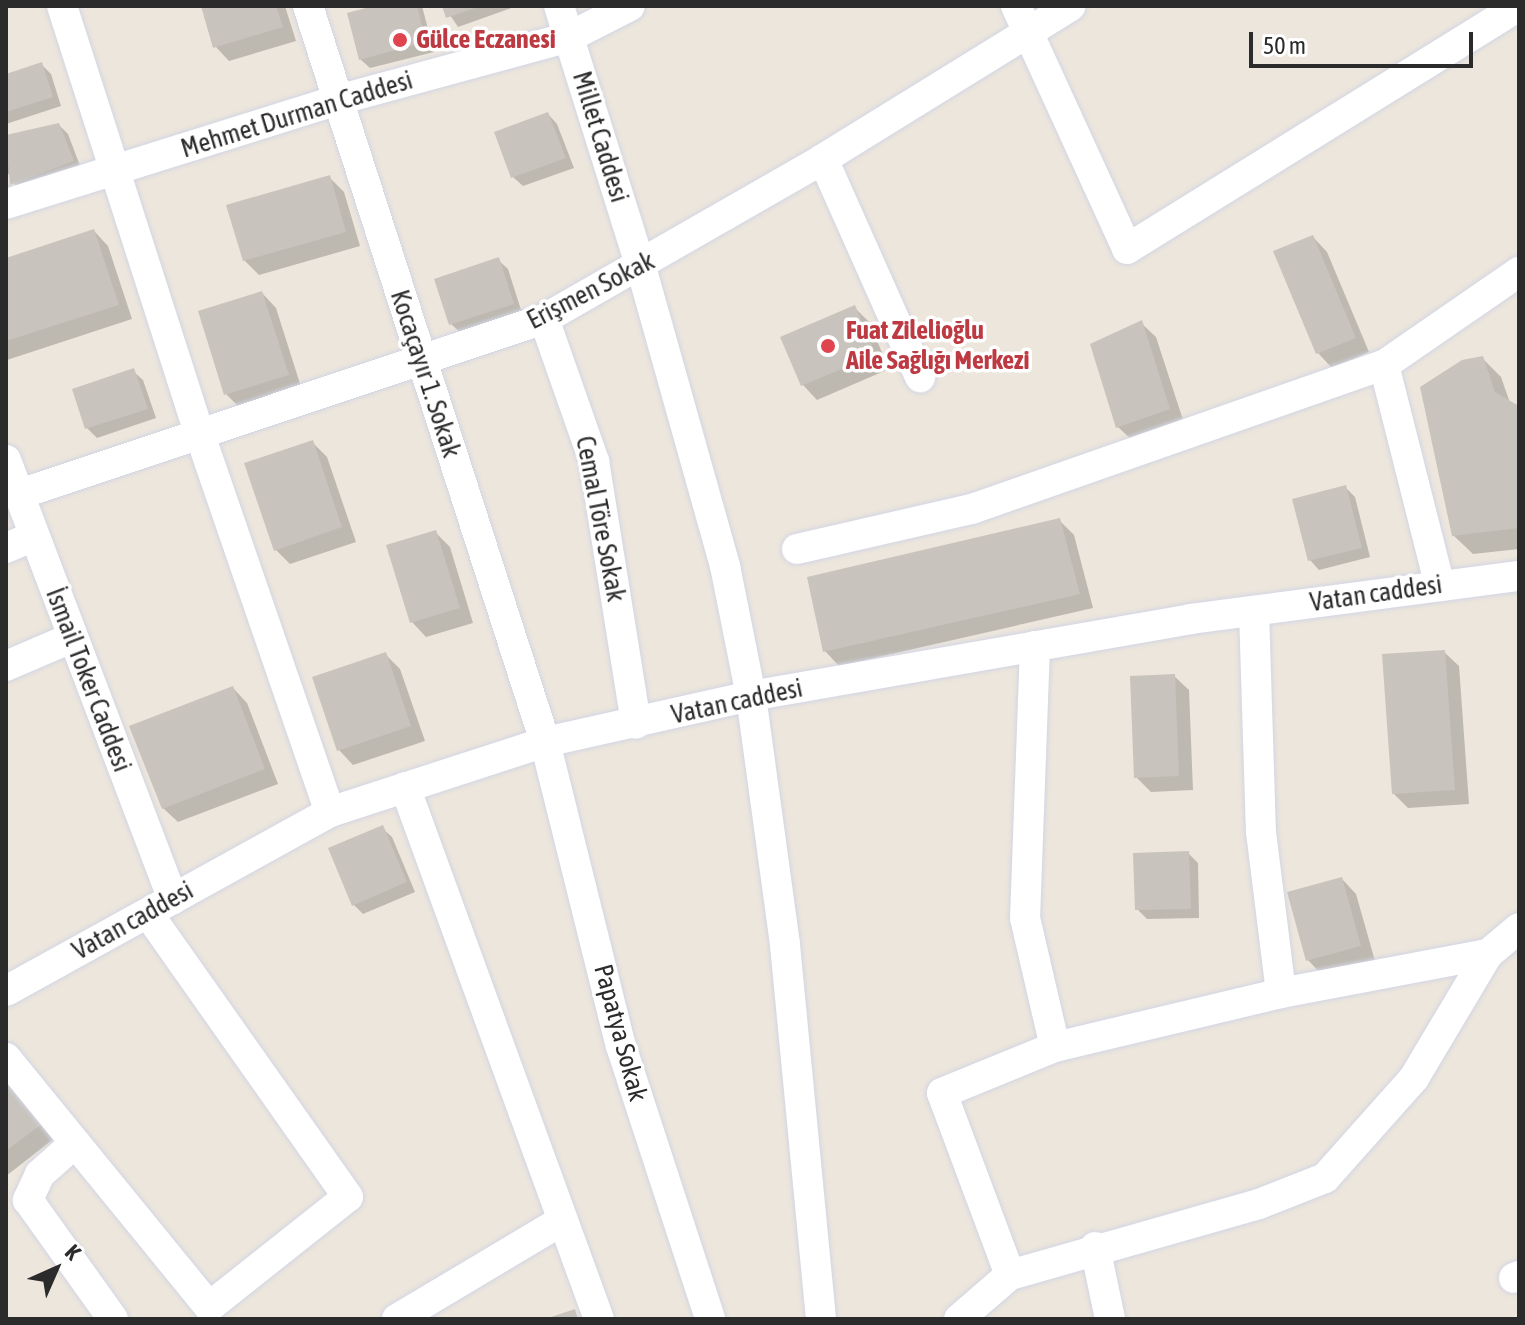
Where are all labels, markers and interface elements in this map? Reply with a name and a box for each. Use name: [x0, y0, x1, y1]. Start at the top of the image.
scale bar: [1253, 16, 1477, 66]
place label: Gülce Eczanesi: [416, 24, 556, 56]
marker: Gülce Eczanesi: [391, 31, 409, 49]
text: 50 m: [1263, 32, 1306, 59]
street label: Mehmet Durman Caddesi: [177, 65, 417, 165]
street label: Millet Caddesi: [565, 68, 635, 206]
street label: Erişmen Sokak: [522, 246, 660, 336]
street label: Kocaçayır 1. Sokak: [383, 286, 467, 462]
place label: Fuat Zilelioğlu Aile Sağlığı Merkezi: [846, 315, 1029, 376]
marker: Fuat Zilelioğlu Aile Sağlığı Merkezi: [817, 335, 839, 357]
street label: Cemal Töre Sokak: [569, 434, 631, 604]
street label: Vatan caddesi: [1308, 569, 1444, 619]
street label: İsmail Toker Caddesi: [39, 584, 137, 776]
street label: Vatan caddesi: [669, 673, 805, 731]
street label: Vatan caddesi: [67, 875, 199, 967]
street label: Papatya Sokak: [587, 961, 653, 1105]
north arrow: [16, 1229, 96, 1309]
text: K: [60, 1239, 86, 1265]

